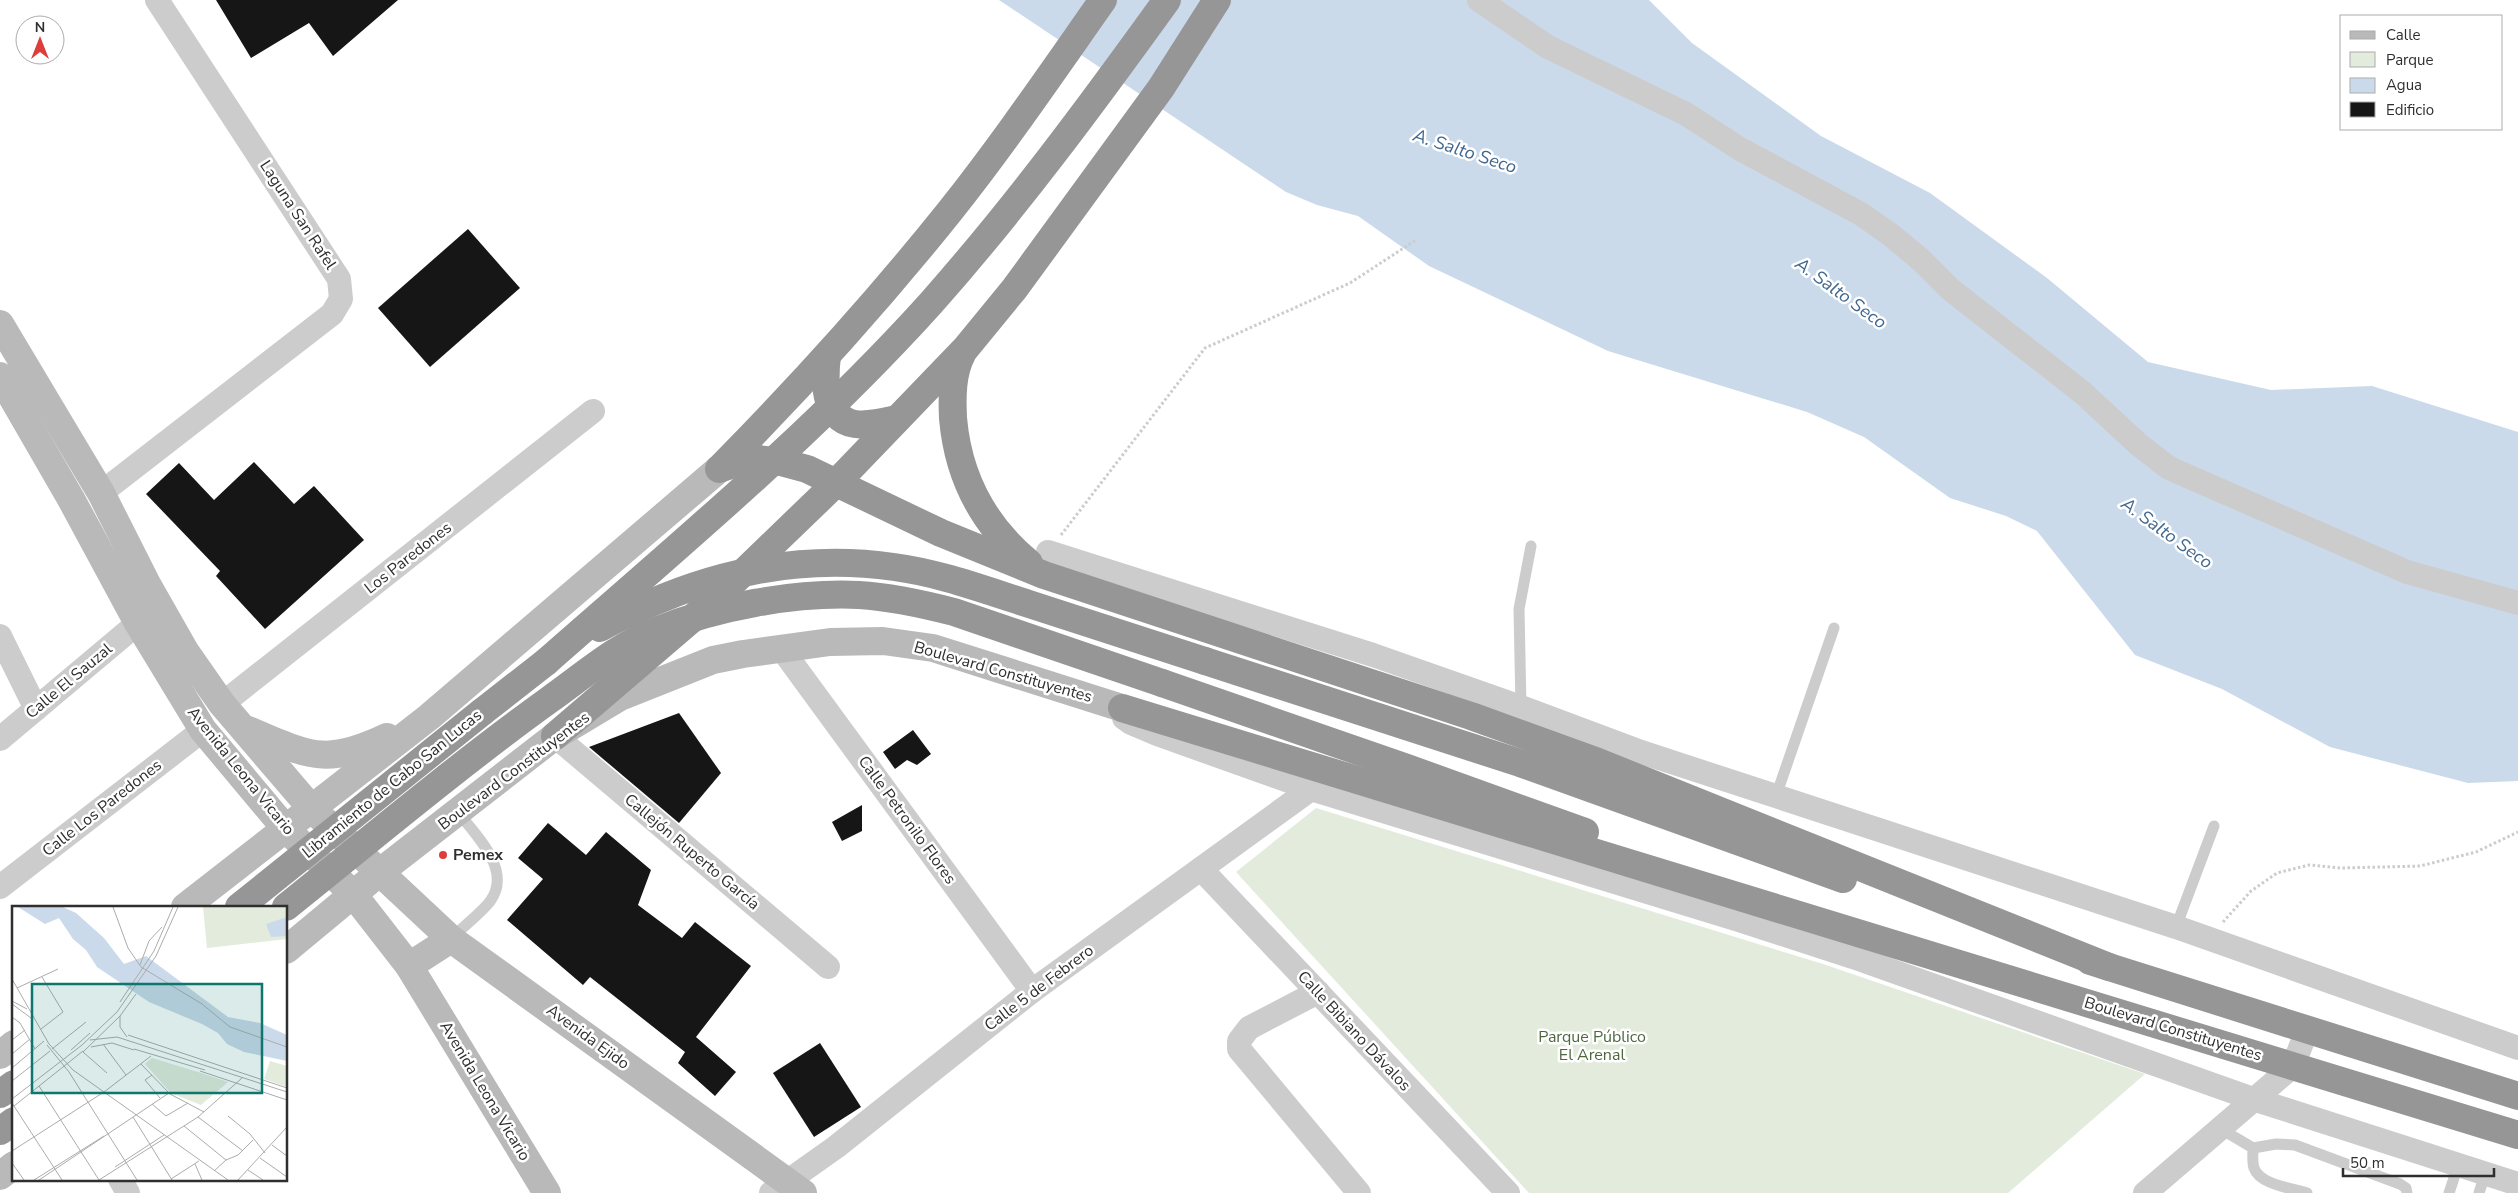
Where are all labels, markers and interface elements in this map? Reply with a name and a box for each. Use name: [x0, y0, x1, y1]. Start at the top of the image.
north arrow: [15, 15, 65, 65]
legend: [2340, 15, 2503, 130]
text: N: [35, 18, 45, 37]
text: Calle: [2386, 25, 2421, 45]
text: Parque: [2386, 50, 2434, 70]
text: Agua: [2386, 75, 2422, 95]
text: Edificio: [2386, 100, 2434, 120]
water label: A. Salto Seco: [1409, 123, 1520, 179]
street label: Laguna San Rafel: [254, 156, 342, 274]
water label: A. Salto Seco: [1790, 251, 1892, 334]
water label: A. Salto Seco: [2116, 491, 2218, 574]
street label: Los Paredones: [360, 517, 456, 599]
street label: Boulevard Constituyentes: [911, 636, 1095, 708]
street label: Calle El Sauzal: [21, 638, 117, 724]
street label: Avenida Leona Vicario: [182, 702, 300, 840]
street label: Libramiento de Cabo San Lucas: [298, 705, 486, 863]
street label: Boulevard Constituyentes: [434, 707, 594, 835]
street label: Calle Petronilo Flores: [853, 751, 961, 889]
street label: Calle Los Paredones: [38, 754, 166, 862]
street label: Callejón Ruperto García: [620, 789, 764, 915]
place label: Pemex: [453, 844, 503, 866]
marker: Pemex: [437, 849, 449, 861]
inset map: [12, 906, 288, 1180]
street label: Calle 5 de Febrero: [980, 940, 1098, 1036]
street label: Calle Bibiano Dávalos: [1292, 966, 1416, 1096]
street label: Boulevard Constituyentes: [2082, 992, 2264, 1066]
street label: Avenida Ejido: [542, 999, 634, 1075]
street label: Avenida Leona Vicario: [435, 1017, 535, 1165]
park label: Parque Público El Arenal: [1538, 1026, 1646, 1066]
scale bar: [2343, 1146, 2494, 1178]
text: 50 m: [2350, 1153, 2385, 1173]

